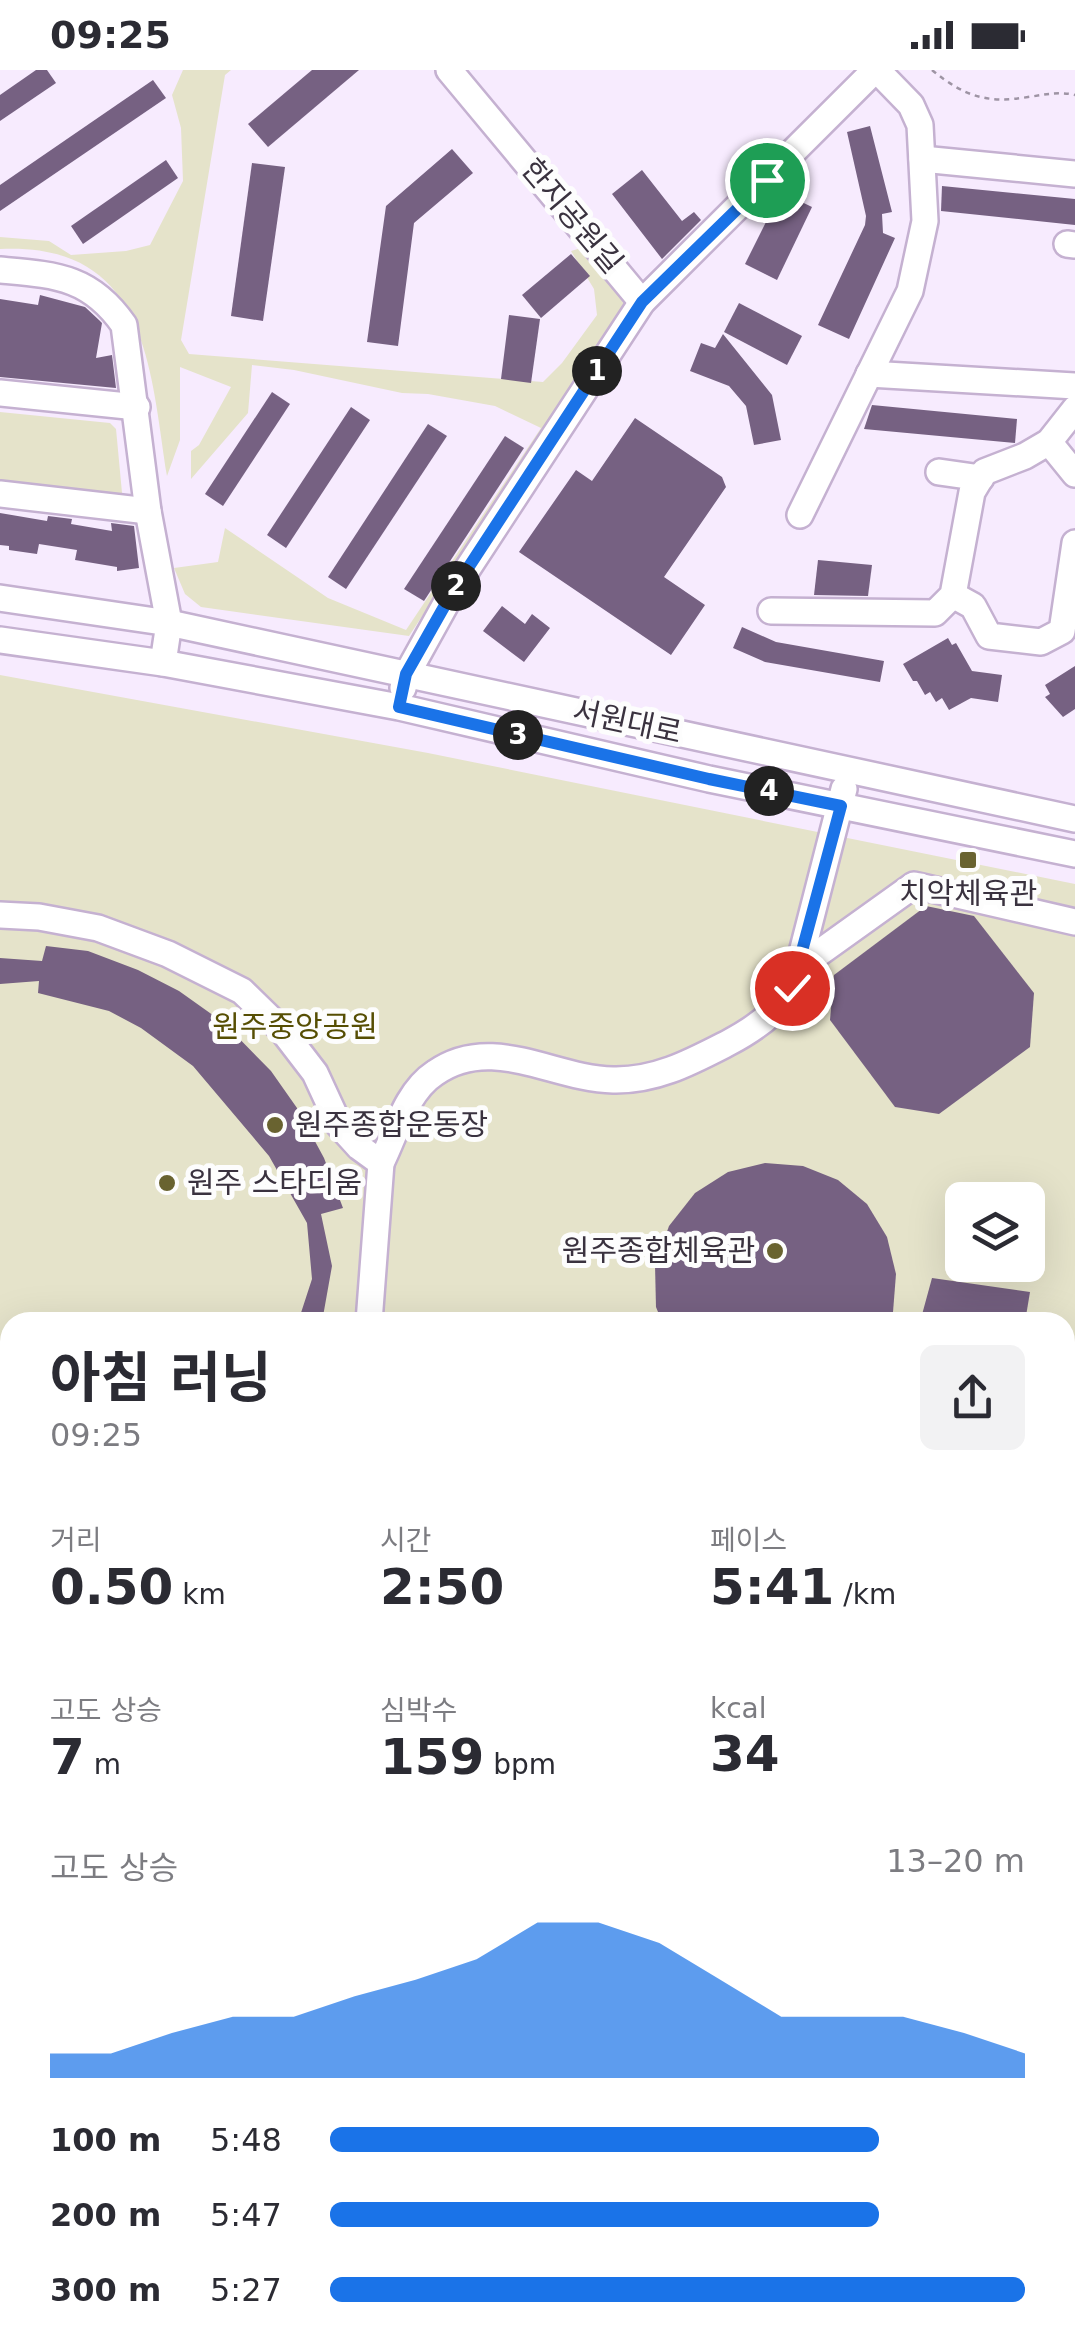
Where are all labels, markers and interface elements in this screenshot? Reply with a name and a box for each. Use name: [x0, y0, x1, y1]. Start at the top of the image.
text: 09:25: [50, 13, 171, 57]
pin: [725, 138, 810, 223]
street label: 한지공원길: [515, 152, 630, 280]
icon: arrive: [740, 153, 795, 208]
pin: 1: [572, 346, 622, 396]
text: 1: [587, 354, 607, 387]
pin: 2: [431, 561, 481, 611]
text: 2: [446, 569, 466, 602]
street label: 서원대로: [569, 693, 685, 750]
pin: 3: [493, 710, 543, 760]
text: 3: [508, 718, 528, 751]
pin: 4: [744, 766, 794, 816]
text: 4: [759, 774, 779, 807]
marker: 치악체육관: [957, 849, 979, 871]
place label: 치악체육관: [899, 876, 1037, 911]
pin: [750, 946, 835, 1031]
icon: check: [765, 961, 820, 1016]
park label: 원주중앙공원: [212, 1009, 378, 1044]
place label: 원주종합운동장: [295, 1107, 488, 1142]
marker: 원주종합운동장: [264, 1114, 286, 1136]
place label: 원주 스타디움: [187, 1165, 362, 1200]
marker: 원주 스타디움: [156, 1172, 178, 1194]
map controls: [945, 1182, 1045, 1282]
button: layers: [945, 1182, 1045, 1282]
place label: 원주종합체육관: [562, 1233, 755, 1268]
marker: 원주종합체육관: [764, 1240, 786, 1262]
button: share: [920, 1345, 1025, 1450]
text: 아침 러닝: [50, 1346, 272, 1410]
text: 09:25: [50, 1416, 142, 1454]
text: 거리: [50, 1524, 102, 1557]
text: 시간: [380, 1524, 432, 1557]
text: 페이스: [710, 1524, 787, 1557]
text: 0.50: [50, 1558, 173, 1616]
text: 2:50: [380, 1558, 504, 1616]
text: 5:41: [710, 1558, 834, 1616]
text: km: [173, 1578, 226, 1611]
text: /km: [834, 1578, 896, 1611]
text: kcal: [710, 1692, 767, 1725]
text: 고도 상승: [50, 1694, 162, 1727]
text: 심박수: [380, 1694, 457, 1727]
text: 34: [710, 1725, 780, 1783]
text: 7: [50, 1728, 85, 1786]
text: 159: [380, 1728, 484, 1786]
text: m: [85, 1748, 121, 1781]
text: bpm: [484, 1748, 556, 1781]
text: 13–20 m: [886, 1842, 1025, 1880]
text: 고도 상승: [50, 1849, 178, 1887]
text: 100 m: [50, 2121, 161, 2159]
text: 5:48: [210, 2121, 282, 2159]
text: 200 m: [50, 2196, 161, 2234]
text: 5:47: [210, 2196, 282, 2234]
text: 300 m: [50, 2271, 161, 2309]
text: 5:27: [210, 2271, 282, 2309]

